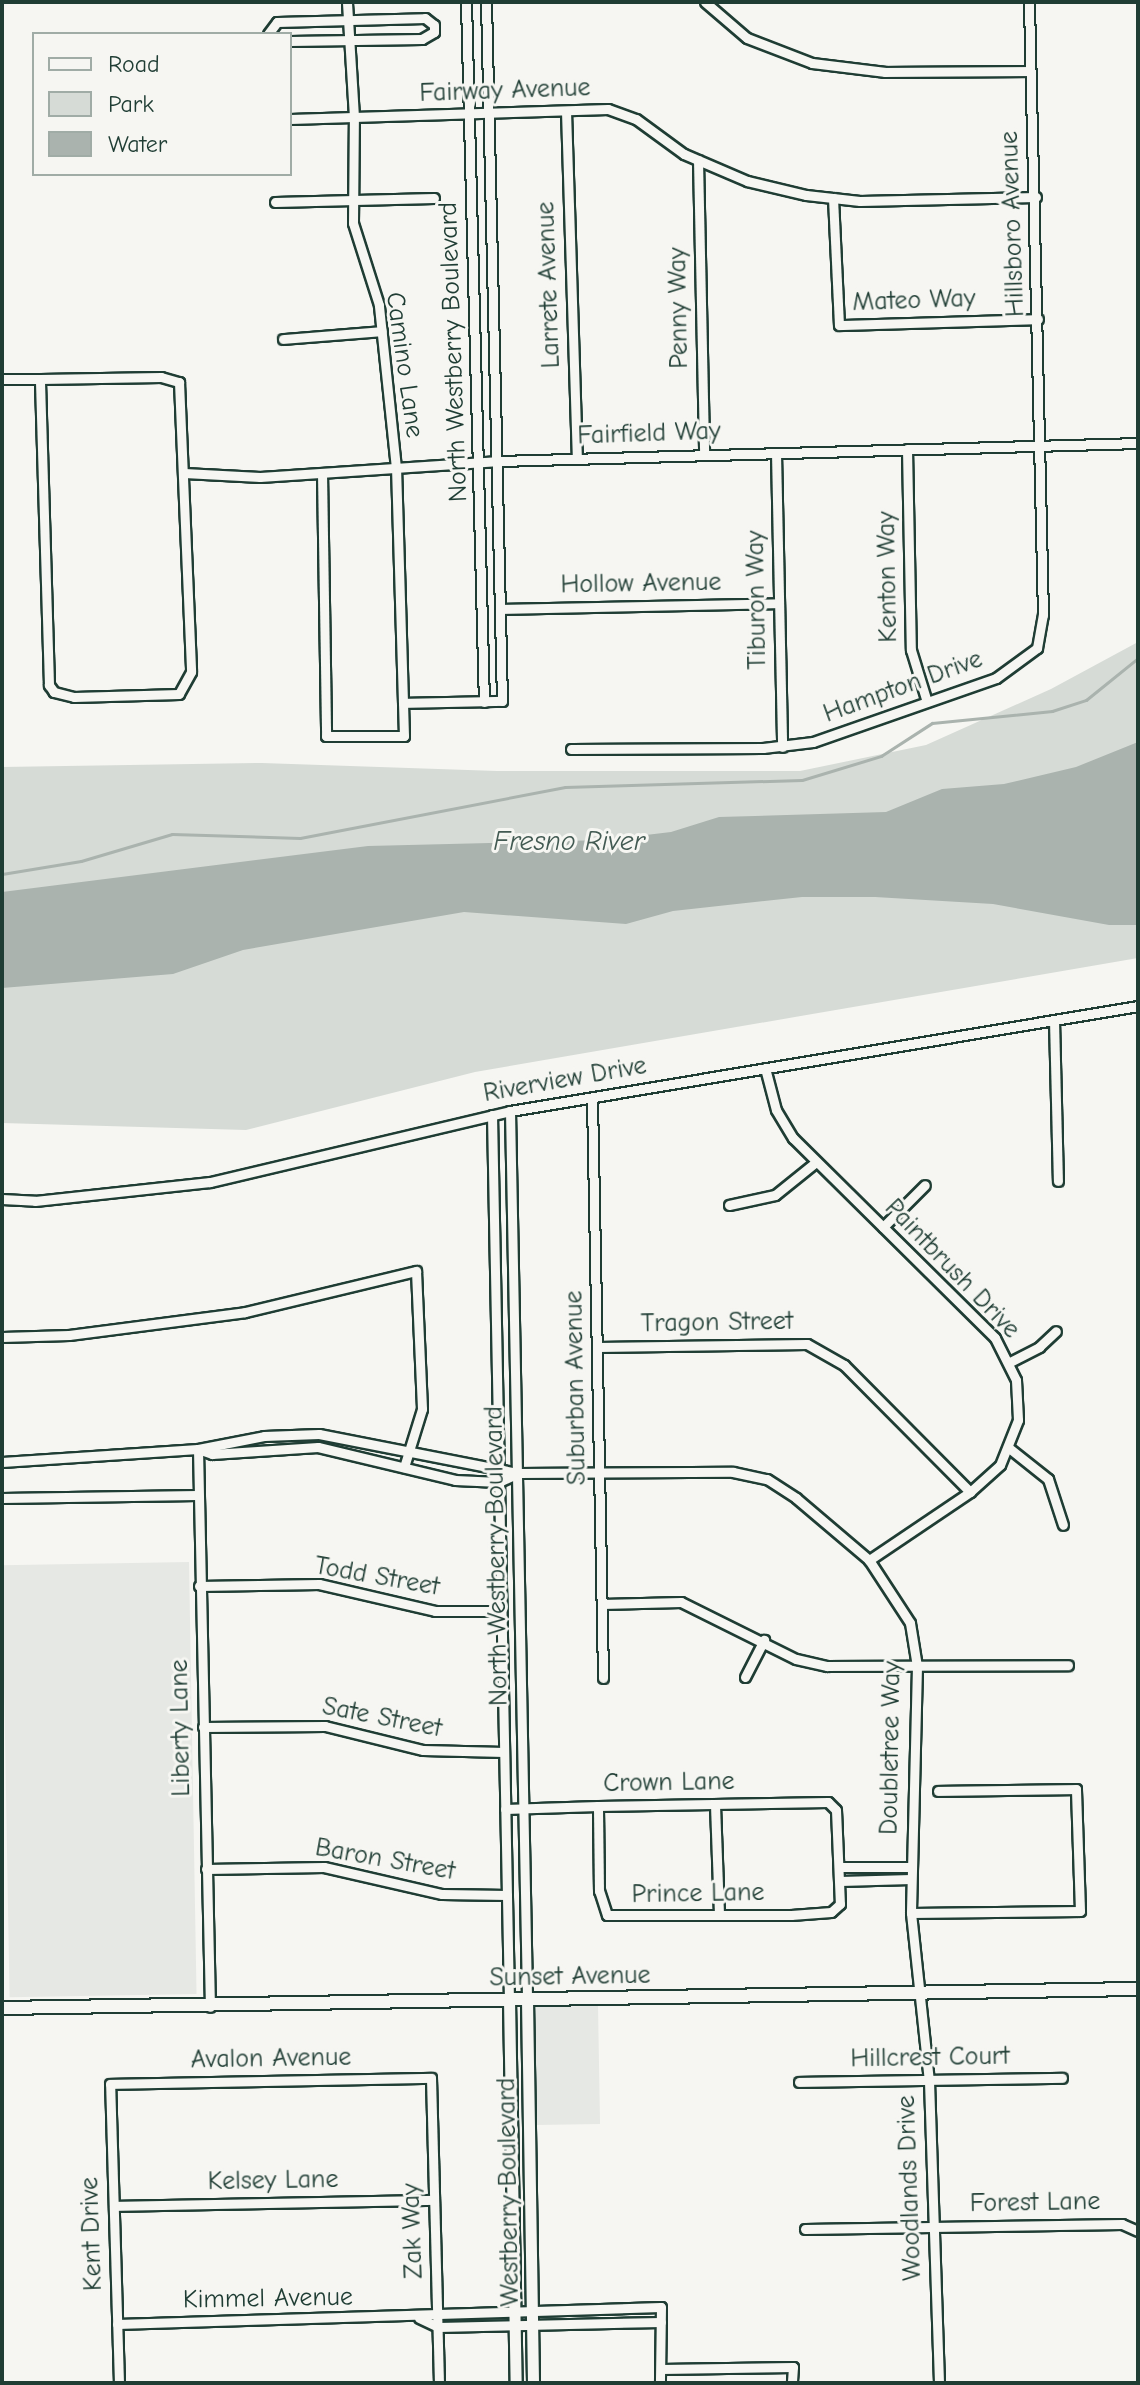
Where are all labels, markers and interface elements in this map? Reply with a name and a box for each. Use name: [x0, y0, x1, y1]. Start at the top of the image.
legend: [32, 32, 292, 176]
text: Road: [108, 50, 160, 78]
street label: Fairway Avenue: [419, 72, 591, 110]
text: Park: [108, 90, 154, 118]
text: Water: [108, 130, 167, 158]
street label: Hillsboro Avenue: [994, 130, 1032, 318]
street label: North Westberry Boulevard: [433, 201, 475, 503]
street label: Larrete Avenue: [531, 201, 567, 369]
street label: Penny Way: [662, 247, 696, 369]
street label: Mateo Way: [852, 283, 976, 319]
street label: Camino Lane: [378, 290, 430, 440]
street label: Fairfield Way: [577, 416, 721, 452]
street label: Kenton Way: [871, 511, 905, 643]
street label: Tiburon Way: [740, 530, 774, 670]
street label: Hollow Avenue: [560, 567, 722, 601]
street label: Hampton Drive: [819, 644, 987, 730]
water label: Fresno River: [493, 824, 645, 858]
street label: Riverview Drive: [481, 1050, 649, 1110]
street label: Paintbrush Drive: [878, 1193, 1026, 1345]
street label: Suburban Avenue: [559, 1290, 593, 1486]
street label: Tragon Street: [640, 1306, 794, 1340]
street label: North Westberry Boulevard: [479, 1406, 515, 1706]
street label: Todd Street: [312, 1551, 442, 1603]
street label: Liberty Lane: [164, 1659, 198, 1797]
street label: Doubletree Way: [874, 1661, 908, 1835]
street label: Sate Street: [320, 1691, 444, 1745]
street label: Crown Lane: [603, 1766, 735, 1800]
street label: Baron Street: [313, 1832, 457, 1888]
street label: Prince Lane: [631, 1877, 765, 1911]
street label: Sunset Avenue: [489, 1960, 651, 1994]
street label: Hillcrest Court: [850, 2041, 1010, 2075]
street label: Avalon Avenue: [190, 2042, 352, 2076]
street label: Westberry Boulevard: [491, 2077, 527, 2307]
street label: Woodlands Drive: [891, 2095, 929, 2281]
street label: Kelsey Lane: [207, 2164, 339, 2198]
street label: Kent Drive: [74, 2176, 110, 2292]
street label: Zak Way: [396, 2183, 430, 2279]
street label: Forest Lane: [970, 2186, 1100, 2220]
street label: Kimmel Avenue: [183, 2282, 353, 2316]

